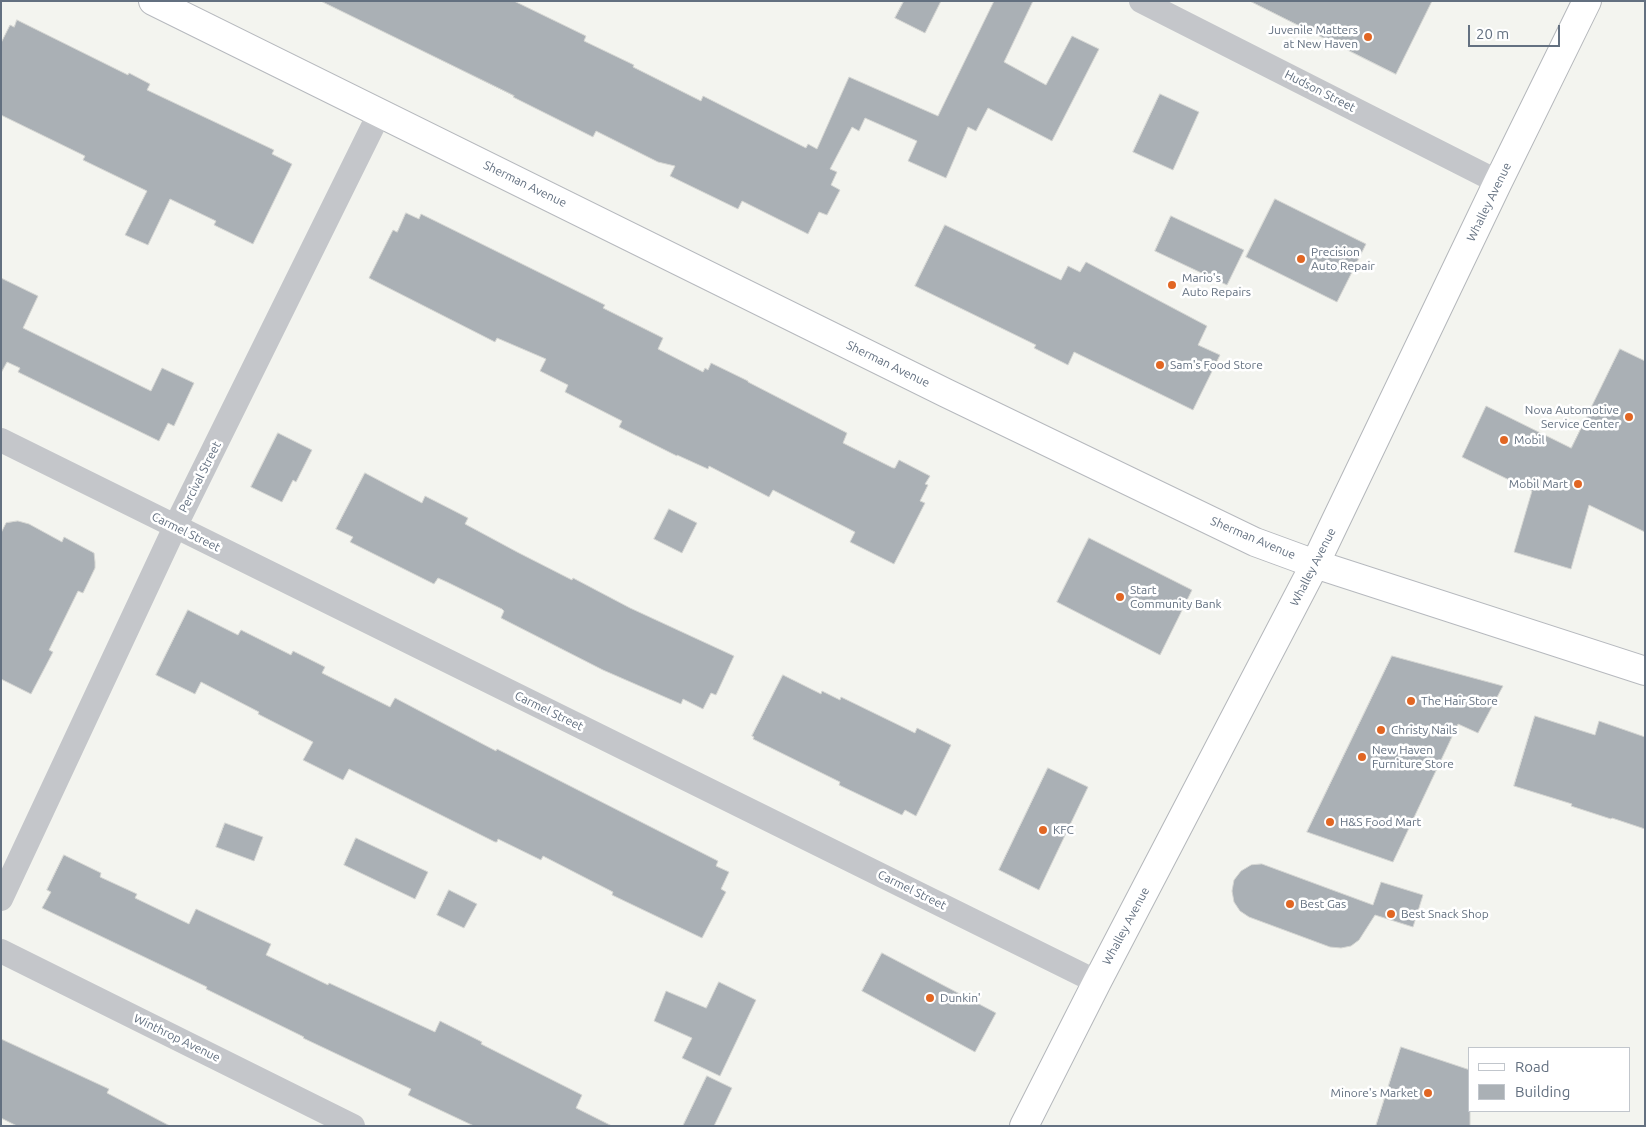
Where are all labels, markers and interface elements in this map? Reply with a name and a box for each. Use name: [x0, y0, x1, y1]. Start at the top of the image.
scale bar: [1471, 15, 1564, 47]
place label: Juvenile Matters at New Haven: [1268, 23, 1358, 51]
text: 20 m: [1476, 25, 1509, 42]
marker: Juvenile Matters at New Haven: [1362, 31, 1374, 43]
street label: Hudson Street: [1282, 67, 1358, 115]
street label: Sherman Avenue: [481, 158, 569, 210]
street label: Whalley Avenue: [1464, 160, 1514, 244]
place label: Precision Auto Repair: [1311, 245, 1375, 273]
marker: Precision Auto Repair: [1295, 253, 1307, 265]
place label: Mario's Auto Repairs: [1182, 271, 1251, 299]
marker: Mario's Auto Repairs: [1166, 279, 1178, 291]
street label: Sherman Avenue: [844, 338, 932, 390]
place label: Sam's Food Store: [1170, 358, 1263, 372]
marker: Sam's Food Store: [1154, 359, 1166, 371]
place label: Nova Automotive Service Center: [1525, 403, 1619, 431]
marker: Nova Automotive Service Center: [1623, 411, 1635, 423]
place label: Mobil: [1514, 433, 1545, 447]
marker: Mobil: [1498, 434, 1510, 446]
street label: Percival Street: [176, 439, 224, 515]
place label: Mobil Mart: [1509, 477, 1568, 491]
marker: Mobil Mart: [1572, 478, 1584, 490]
street label: Carmel Street: [149, 509, 223, 555]
street label: Sherman Avenue: [1208, 514, 1298, 562]
street label: Whalley Avenue: [1287, 525, 1339, 609]
place label: Start Community Bank: [1130, 583, 1222, 611]
marker: Start Community Bank: [1114, 591, 1126, 603]
street label: Carmel Street: [512, 688, 586, 734]
place label: The Hair Store: [1421, 694, 1498, 708]
marker: The Hair Store: [1405, 695, 1417, 707]
place label: Christy Nails: [1391, 723, 1457, 737]
marker: Christy Nails: [1375, 724, 1387, 736]
place label: New Haven Furniture Store: [1372, 743, 1454, 771]
marker: New Haven Furniture Store: [1356, 751, 1368, 763]
place label: H&S Food Mart: [1340, 815, 1421, 829]
marker: H&S Food Mart: [1324, 816, 1336, 828]
place label: KFC: [1053, 823, 1074, 837]
marker: KFC: [1037, 824, 1049, 836]
street label: Carmel Street: [875, 867, 949, 913]
street label: Whalley Avenue: [1099, 885, 1153, 967]
place label: Best Gas: [1300, 897, 1346, 911]
marker: Best Gas: [1284, 898, 1296, 910]
place label: Best Snack Shop: [1401, 907, 1489, 921]
marker: Best Snack Shop: [1385, 908, 1397, 920]
place label: Dunkin': [940, 991, 981, 1005]
marker: Dunkin': [924, 992, 936, 1004]
street label: Winthrop Avenue: [131, 1011, 223, 1065]
legend: [1468, 1047, 1631, 1112]
text: Road: [1515, 1058, 1550, 1075]
text: Building: [1515, 1083, 1570, 1100]
place label: Minore's Market: [1331, 1086, 1418, 1100]
marker: Minore's Market: [1422, 1087, 1434, 1099]

